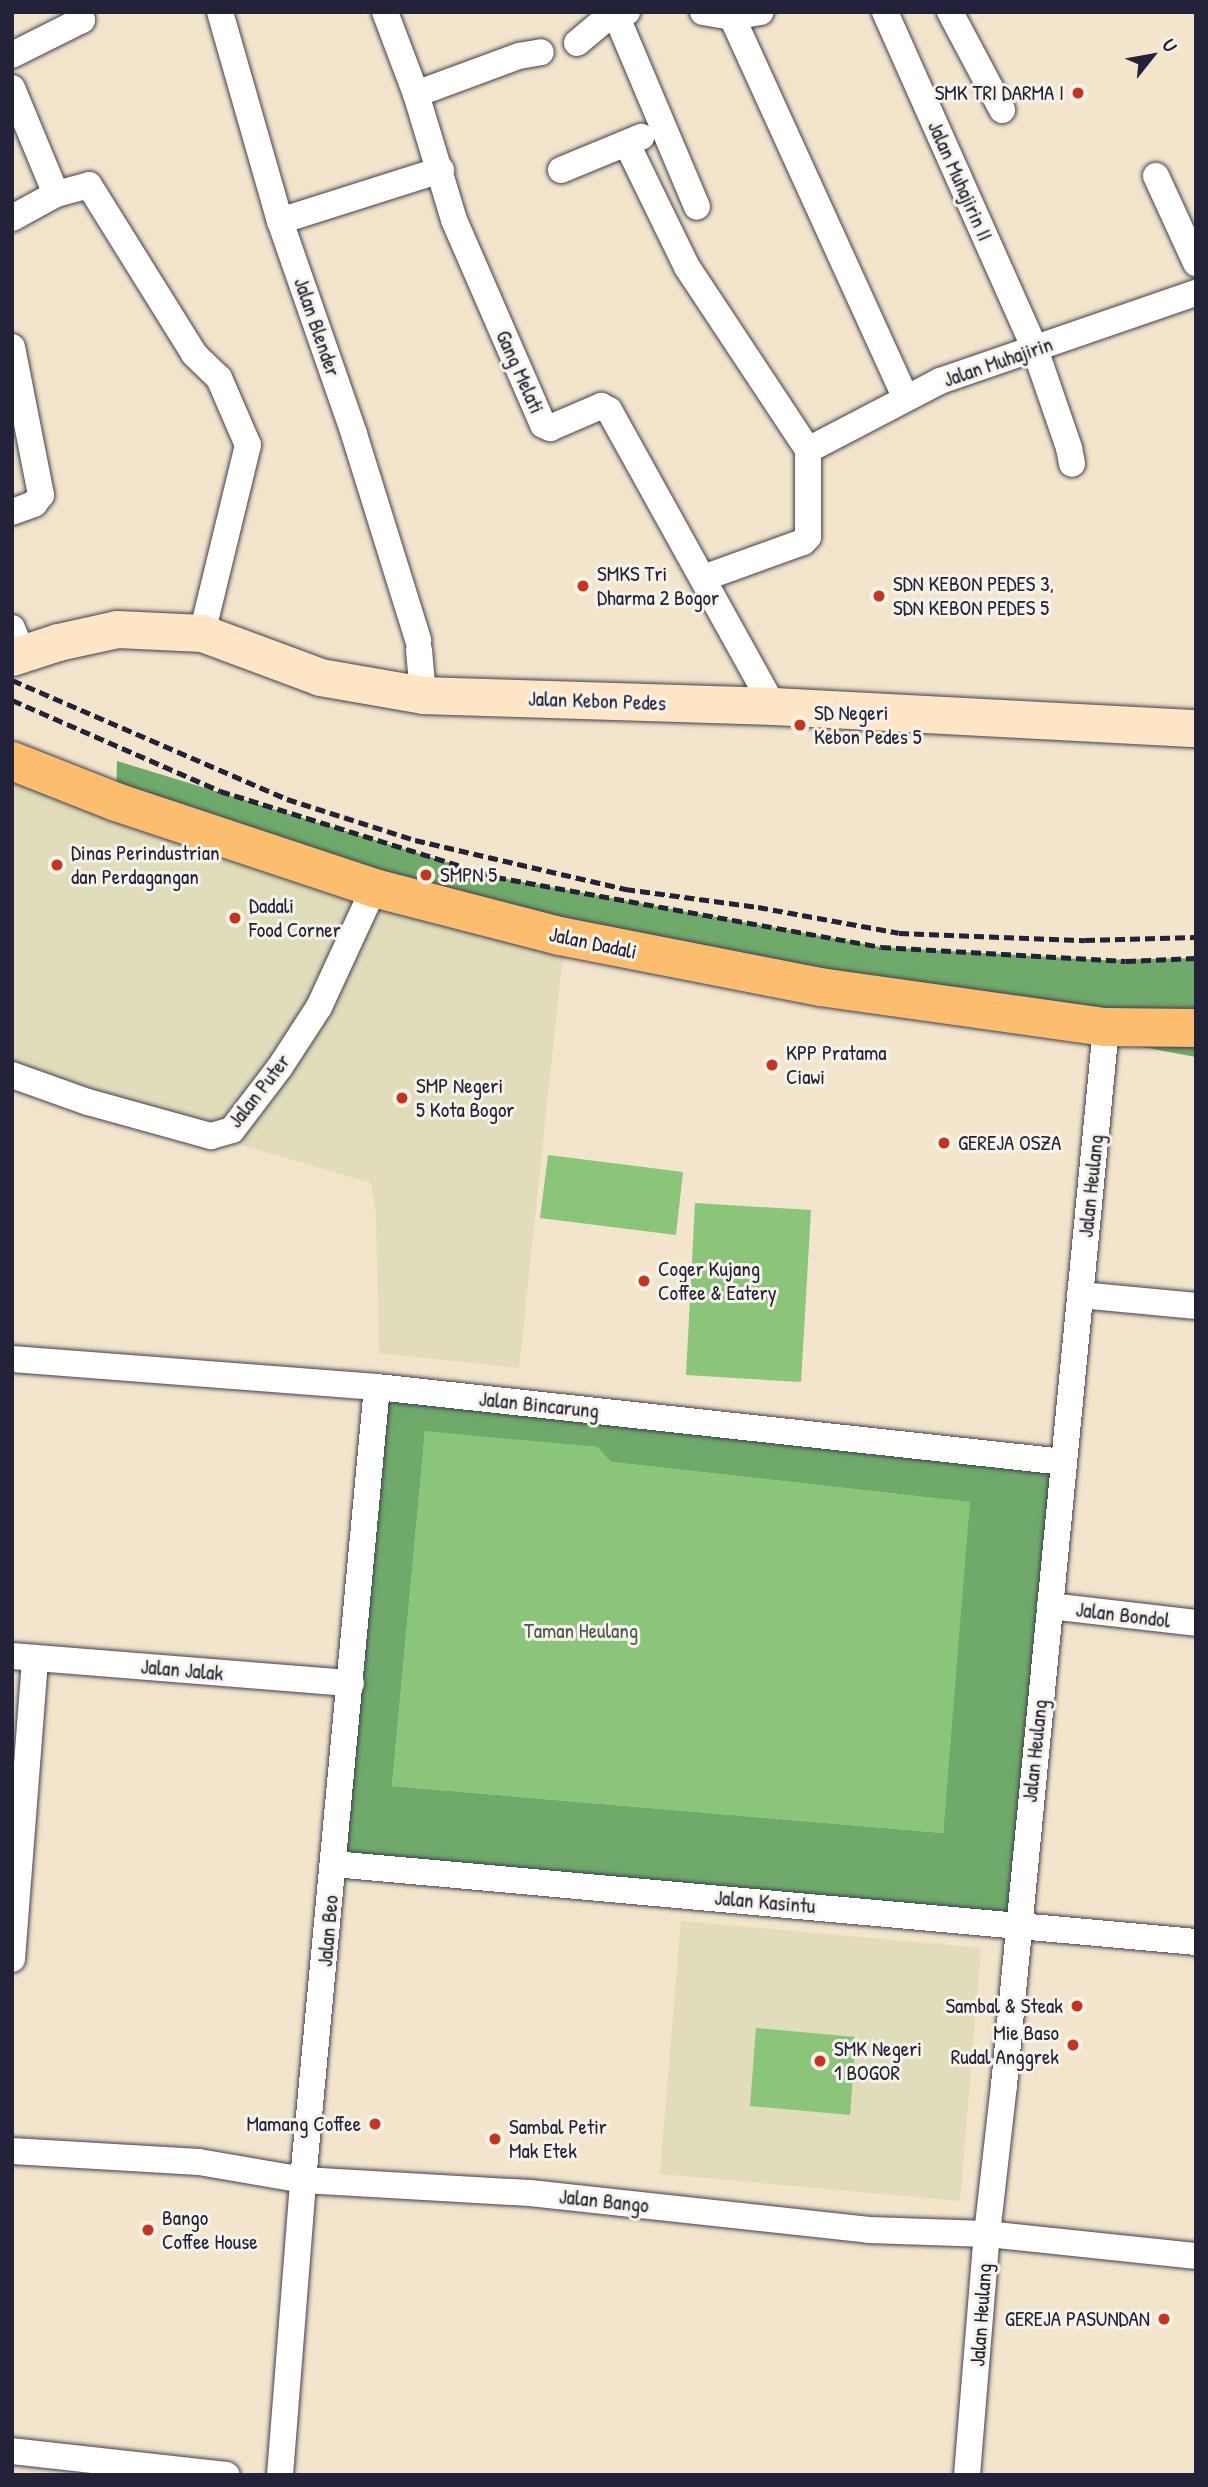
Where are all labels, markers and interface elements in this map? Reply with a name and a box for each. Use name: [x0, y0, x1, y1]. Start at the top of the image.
north arrow: [1117, 21, 1187, 91]
text: U: [1156, 34, 1184, 56]
place label: SMK TRI DARMA I: [935, 80, 1064, 106]
marker: SMK TRI DARMA I: [1070, 85, 1086, 101]
street label: Jalan Muhajirin II: [922, 117, 998, 245]
street label: Jalan Blender: [288, 274, 346, 380]
street label: Gang Melati: [490, 326, 550, 418]
street label: Jalan Muhajirin: [940, 332, 1056, 392]
place label: SMKS Tri Dharma 2 Bogor: [597, 561, 719, 611]
place label: SDN KEBON PEDES 3, SDN KEBON PEDES 5: [893, 571, 1054, 621]
marker: SMKS Tri Dharma 2 Bogor: [575, 578, 591, 594]
marker: SDN KEBON PEDES 3, SDN KEBON PEDES 5: [871, 588, 887, 604]
street label: Jalan Kebon Pedes: [528, 686, 666, 716]
place label: SD Negeri Kebon Pedes 5: [814, 700, 922, 750]
marker: SD Negeri Kebon Pedes 5: [792, 717, 808, 733]
place label: Dinas Perindustrian dan Perdagangan: [71, 840, 219, 890]
marker: Dinas Perindustrian dan Perdagangan: [49, 857, 65, 873]
place label: SMPN 5: [440, 862, 497, 888]
marker: SMPN 5: [418, 867, 434, 883]
place label: Dadali Food Corner: [249, 893, 341, 943]
marker: Dadali Food Corner: [227, 910, 243, 926]
street label: Jalan Dadali: [547, 921, 639, 965]
place label: KPP Pratama Ciawi: [786, 1040, 886, 1090]
street label: Jalan Puter: [223, 1049, 295, 1133]
marker: KPP Pratama Ciawi: [764, 1057, 780, 1073]
place label: SMP Negeri 5 Kota Bogor: [416, 1073, 514, 1123]
marker: SMP Negeri 5 Kota Bogor: [394, 1090, 410, 1106]
place label: GEREJA OSZA: [958, 1130, 1061, 1156]
street label: Jalan Heulang: [1073, 1133, 1109, 1239]
marker: GEREJA OSZA: [936, 1135, 952, 1151]
place label: Coger Kujang Coffee & Eatery: [658, 1256, 777, 1306]
marker: Coger Kujang Coffee & Eatery: [636, 1273, 652, 1289]
street label: Jalan Bincarung: [478, 1386, 600, 1424]
street label: Jalan Bondol: [1074, 1597, 1172, 1633]
park label: Taman Heulang: [524, 1618, 638, 1644]
street label: Jalan Jalak: [140, 1654, 224, 1686]
street label: Jalan Heulang: [1017, 1698, 1053, 1804]
street label: Jalan Kasintu: [713, 1885, 817, 1919]
street label: Jalan Beo: [312, 1894, 344, 1968]
place label: Sambal & Steak: [945, 1993, 1063, 2019]
marker: Sambal & Steak: [1069, 1998, 1085, 2014]
place label: Mie Baso Rudal Anggrek: [951, 2020, 1059, 2070]
place label: SMK Negeri 1 BOGOR: [834, 2036, 922, 2086]
marker: Mie Baso Rudal Anggrek: [1065, 2037, 1081, 2053]
marker: SMK Negeri 1 BOGOR: [812, 2053, 828, 2069]
place label: Mamang Coffee: [246, 2111, 361, 2137]
place label: Sambal Petir Mak Etek: [509, 2114, 607, 2164]
marker: Mamang Coffee: [367, 2116, 383, 2132]
marker: Sambal Petir Mak Etek: [487, 2131, 503, 2147]
street label: Jalan Bango: [558, 2184, 650, 2218]
place label: Bango Coffee House: [162, 2205, 258, 2255]
marker: Bango Coffee House: [140, 2222, 156, 2238]
street label: Jalan Heulang: [965, 2263, 997, 2367]
place label: GEREJA PASUNDAN: [1005, 2306, 1150, 2332]
marker: GEREJA PASUNDAN: [1156, 2311, 1172, 2327]

